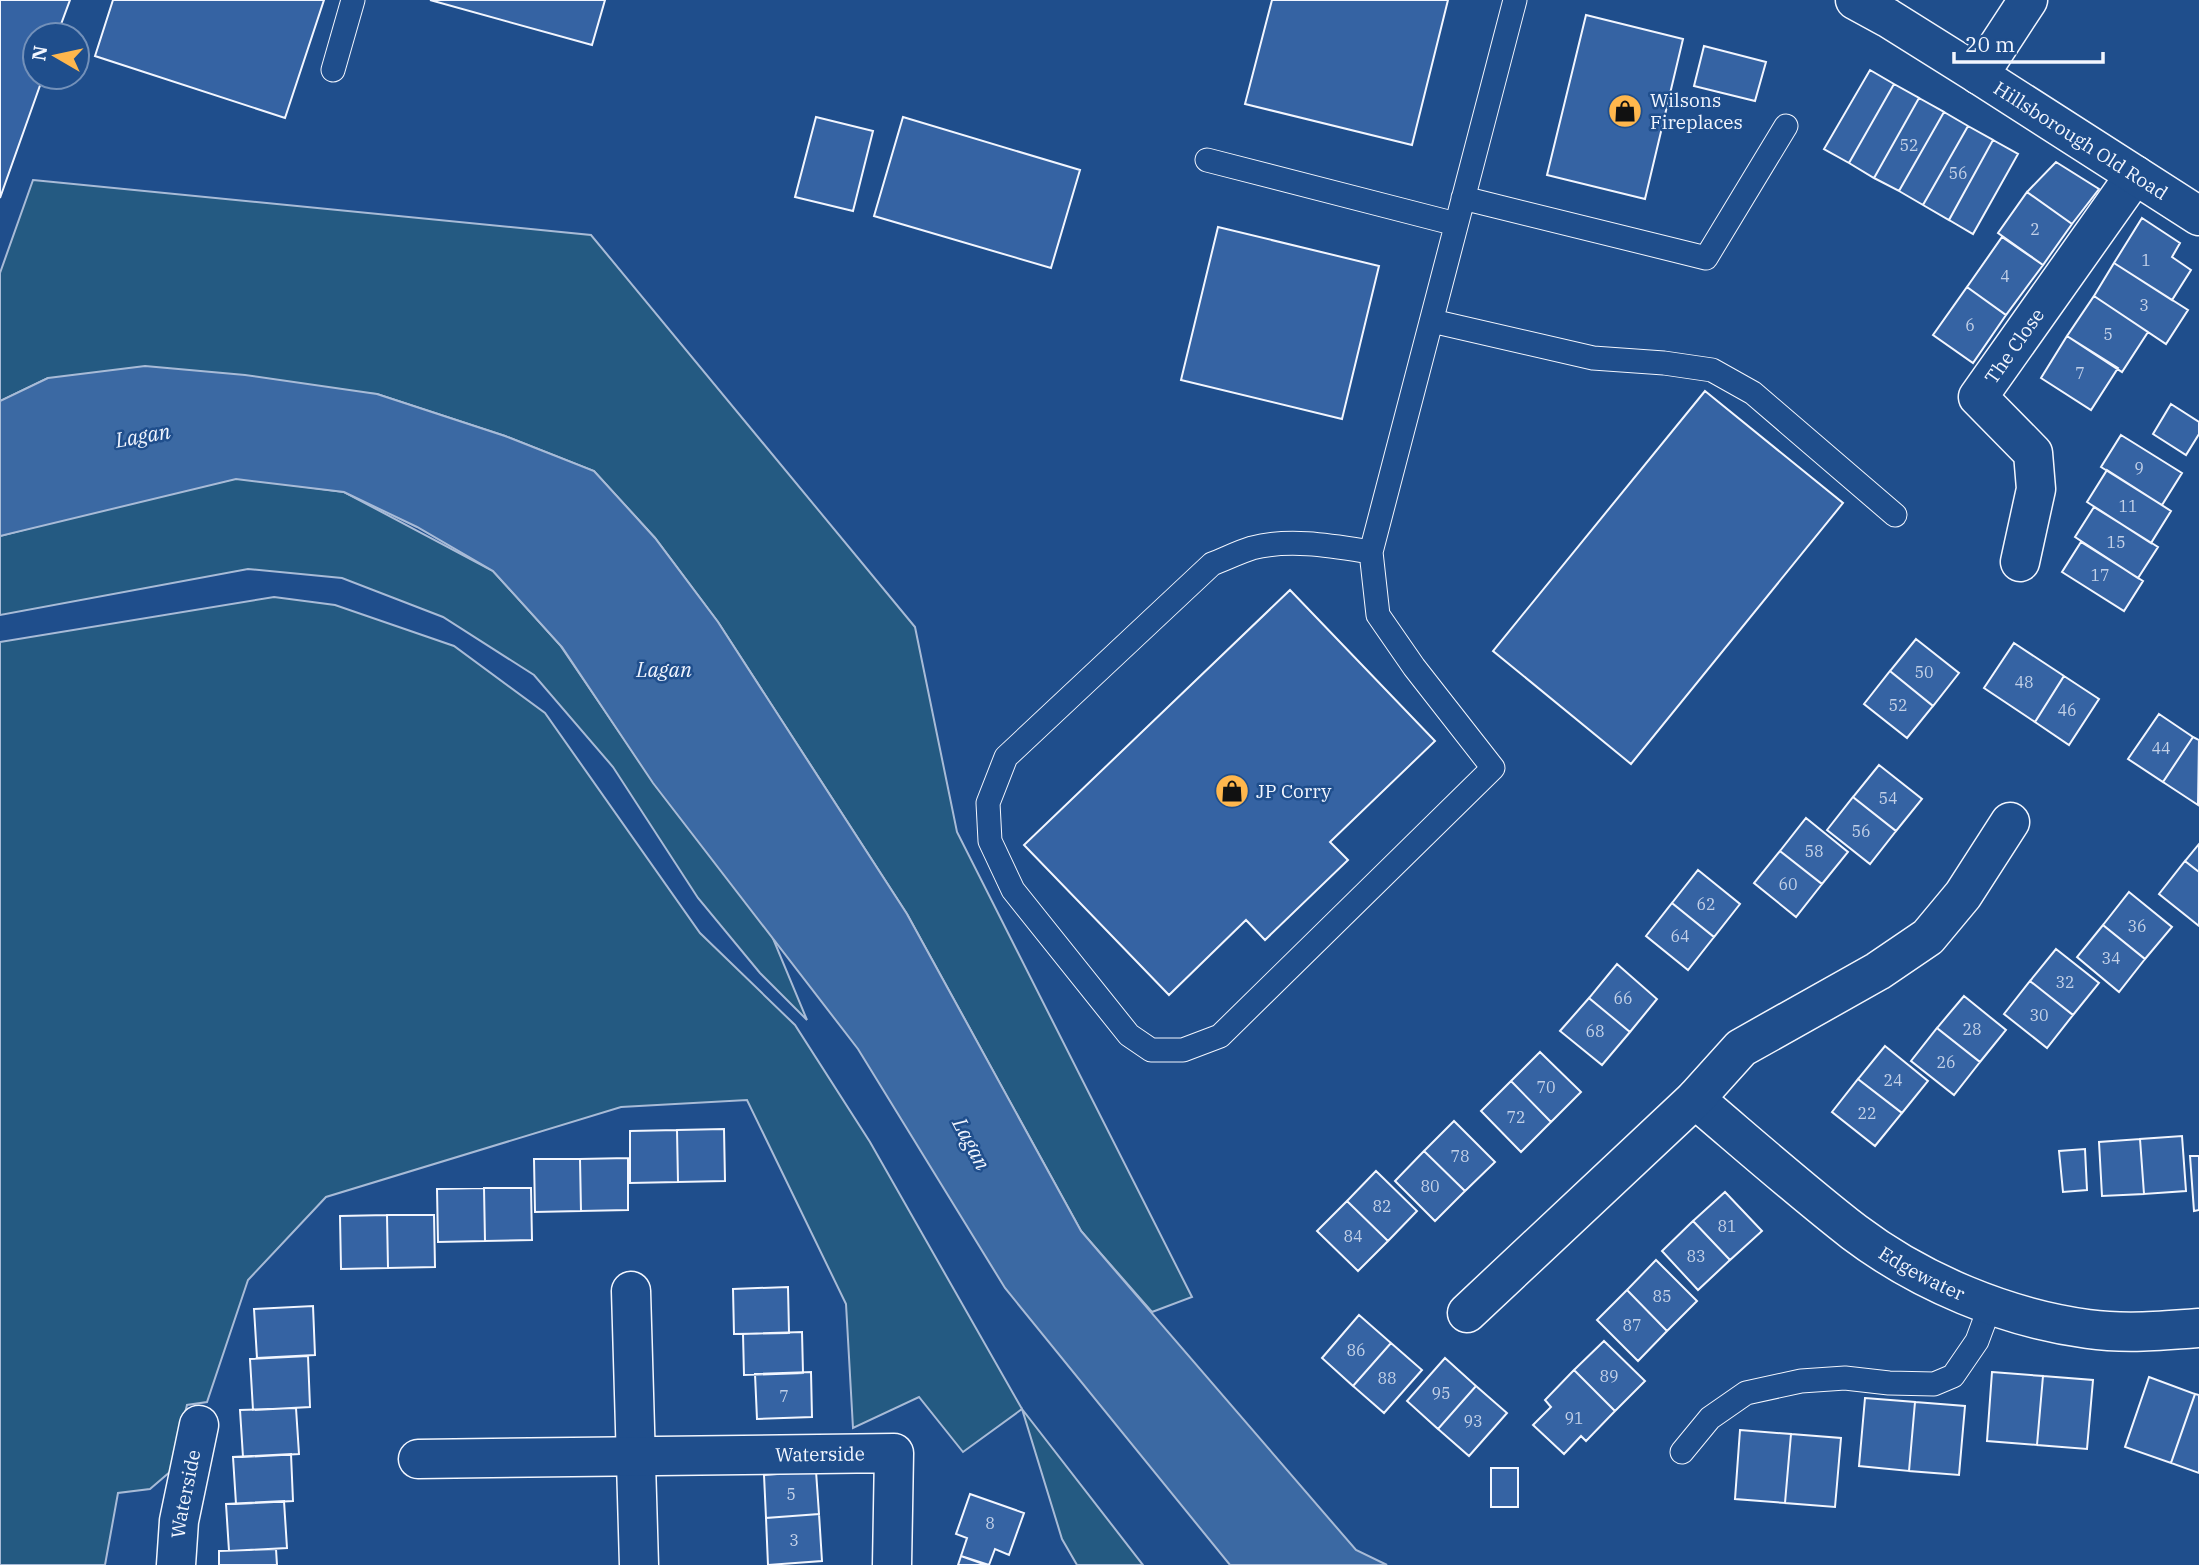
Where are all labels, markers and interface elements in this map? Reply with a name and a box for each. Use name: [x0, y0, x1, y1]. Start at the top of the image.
north arrow: [21, 21, 91, 91]
scale bar: [1954, 21, 2103, 65]
text: 20 m: [1965, 30, 2015, 58]
text: N: [26, 44, 52, 63]
street label: Hillsborough Old Road: [1989, 76, 2172, 205]
place label: Wilsons Fireplaces: [1650, 88, 1743, 134]
shop icon: Wilsons Fireplaces: [1606, 92, 1644, 130]
house number: 52: [1899, 135, 1919, 155]
house number: 56: [1948, 163, 1968, 183]
house number: 2: [2030, 219, 2040, 239]
house number: 1: [2141, 250, 2151, 270]
house number: 4: [2000, 266, 2010, 286]
house number: 3: [2139, 295, 2149, 315]
street label: The Close: [1979, 303, 2049, 388]
house number: 6: [1965, 315, 1975, 335]
house number: 5: [2103, 324, 2113, 344]
house number: 7: [2075, 363, 2085, 383]
water label: Lagan: [112, 416, 173, 454]
house number: 9: [2134, 458, 2144, 478]
house number: 11: [2118, 496, 2138, 516]
house number: 15: [2106, 532, 2126, 552]
house number: 17: [2090, 565, 2110, 585]
water label: Lagan: [635, 655, 692, 683]
house number: 50: [1914, 662, 1934, 682]
house number: 48: [2014, 672, 2034, 692]
house number: 52: [1888, 695, 1908, 715]
house number: 46: [2057, 700, 2077, 720]
house number: 44: [2151, 738, 2171, 758]
shop icon: JP Corry: [1213, 772, 1251, 810]
place label: JP Corry: [1256, 779, 1332, 803]
house number: 54: [1878, 788, 1898, 808]
house number: 56: [1851, 821, 1871, 841]
house number: 58: [1804, 841, 1824, 861]
house number: 60: [1778, 874, 1798, 894]
house number: 62: [1696, 894, 1716, 914]
house number: 36: [2127, 916, 2147, 936]
house number: 64: [1670, 926, 1690, 946]
house number: 34: [2101, 948, 2121, 968]
house number: 32: [2055, 972, 2075, 992]
house number: 66: [1613, 988, 1633, 1008]
house number: 30: [2029, 1005, 2049, 1025]
house number: 28: [1962, 1019, 1982, 1039]
house number: 68: [1585, 1021, 1605, 1041]
house number: 26: [1936, 1052, 1956, 1072]
house number: 24: [1883, 1070, 1903, 1090]
house number: 70: [1536, 1077, 1556, 1097]
house number: 22: [1857, 1103, 1877, 1123]
house number: 72: [1506, 1107, 1526, 1127]
water label: Lagan: [946, 1112, 997, 1175]
house number: 78: [1450, 1146, 1470, 1166]
house number: 80: [1420, 1176, 1440, 1196]
house number: 82: [1372, 1196, 1392, 1216]
house number: 81: [1717, 1216, 1737, 1236]
house number: 84: [1343, 1226, 1363, 1246]
street label: Edgewater: [1874, 1241, 1969, 1306]
house number: 83: [1686, 1246, 1706, 1266]
house number: 85: [1652, 1286, 1672, 1306]
house number: 87: [1622, 1315, 1642, 1335]
house number: 86: [1346, 1340, 1366, 1360]
house number: 89: [1599, 1366, 1619, 1386]
house number: 88: [1377, 1368, 1397, 1388]
house number: 95: [1431, 1383, 1451, 1403]
house number: 7: [779, 1386, 789, 1406]
house number: 91: [1564, 1408, 1584, 1428]
house number: 93: [1463, 1411, 1483, 1431]
street label: Waterside: [775, 1441, 865, 1466]
street label: Waterside: [166, 1447, 206, 1539]
house number: 5: [786, 1484, 796, 1504]
house number: 8: [985, 1513, 995, 1533]
house number: 3: [789, 1530, 799, 1550]

